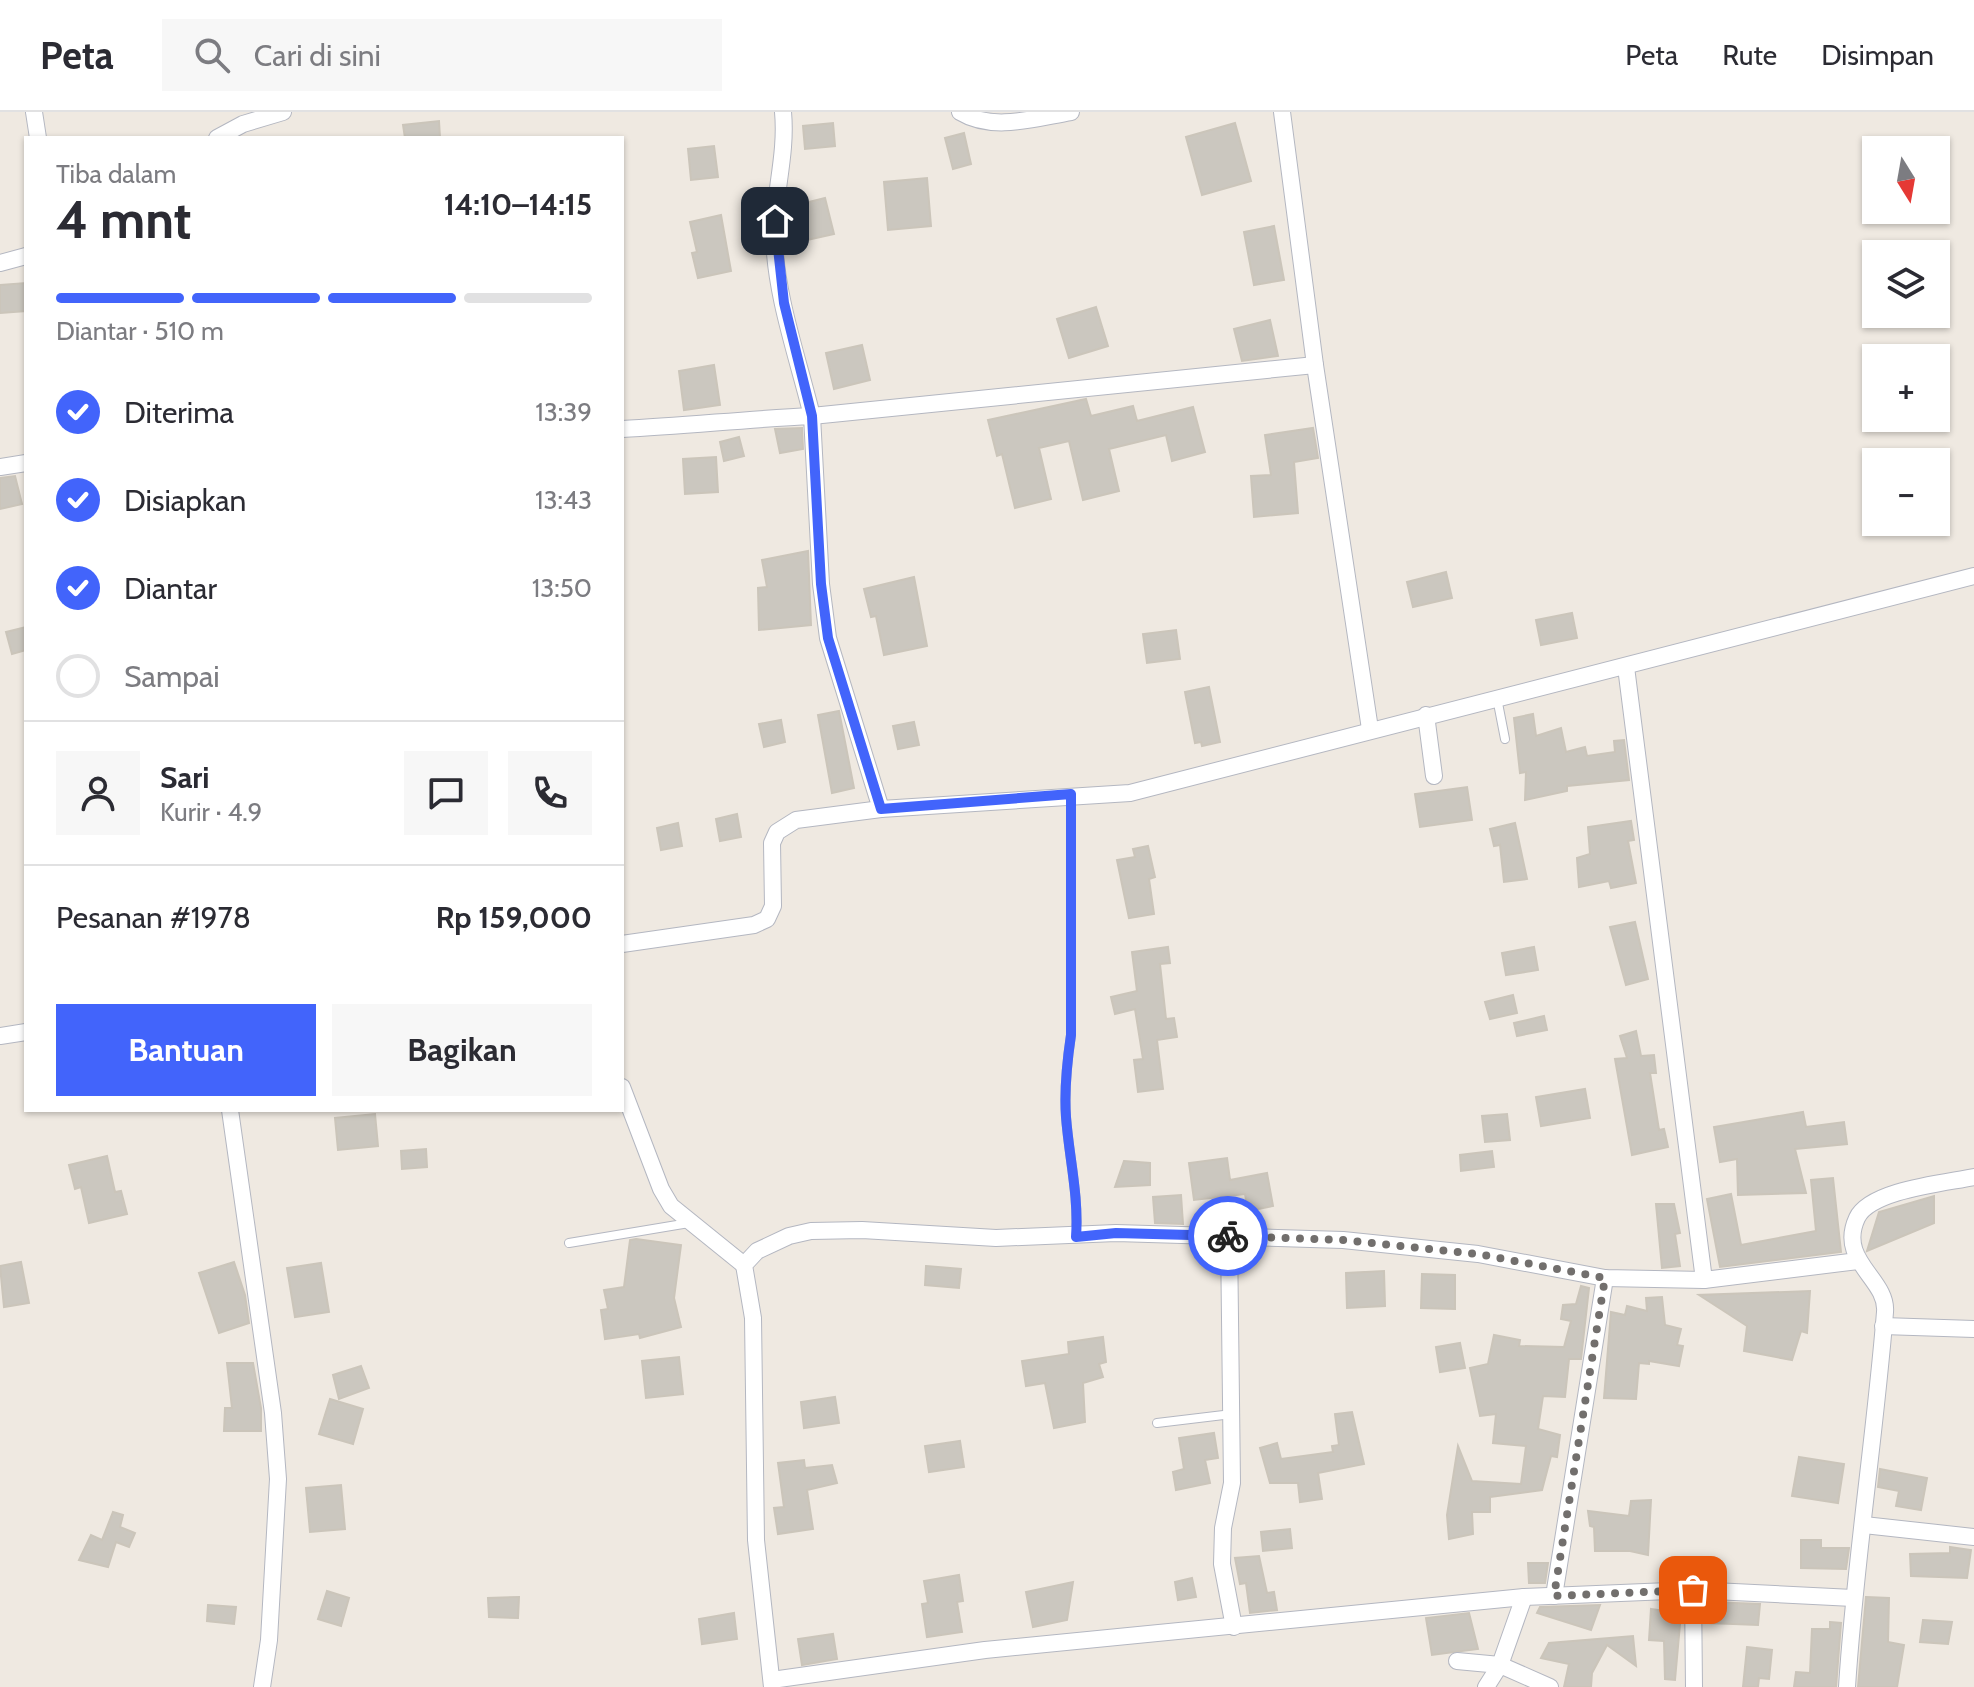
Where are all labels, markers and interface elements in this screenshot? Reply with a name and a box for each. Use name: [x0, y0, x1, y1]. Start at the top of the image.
search box: [162, 19, 722, 91]
text: Peta: [40, 32, 114, 79]
icon: search: [190, 33, 234, 77]
text: Cari di sini: [254, 37, 381, 74]
text: Peta: [1625, 38, 1678, 72]
text: Rute: [1722, 38, 1777, 72]
text: Disimpan: [1821, 38, 1934, 72]
north arrow: [1862, 136, 1950, 224]
map controls: [1862, 136, 1950, 536]
text: Tiba dalam: [56, 158, 176, 190]
text: 14:10–14:15: [444, 186, 592, 223]
pin: [741, 187, 809, 255]
text: 4 mnt: [56, 188, 191, 251]
icon: home: [753, 199, 797, 243]
button: layers: [1862, 240, 1950, 328]
text: Diantar · 510 m: [56, 315, 224, 347]
button: +: [1862, 344, 1950, 432]
icon: check: [56, 390, 100, 434]
text: Diterima: [124, 394, 234, 431]
text: 13:39: [535, 396, 592, 428]
button: −: [1862, 448, 1950, 536]
icon: check: [56, 478, 100, 522]
text: Disiapkan: [124, 482, 246, 519]
text: 13:43: [535, 484, 592, 516]
icon: check: [56, 566, 100, 610]
text: Diantar: [124, 570, 217, 607]
text: 13:50: [532, 572, 592, 604]
text: Sampai: [124, 658, 220, 695]
button: person: [56, 751, 140, 835]
button: chat: [404, 751, 488, 835]
button: phone: [508, 751, 592, 835]
text: Sari: [160, 759, 209, 796]
text: Kurir · 4.9: [160, 796, 262, 828]
text: Pesanan #1978: [56, 899, 251, 936]
text: Rp 159,000: [436, 899, 592, 936]
button: Bantuan: [56, 1004, 316, 1096]
button: Bagikan: [332, 1004, 592, 1096]
courier: [1188, 1196, 1268, 1276]
icon: bike: [1206, 1214, 1250, 1258]
pin: [1659, 1556, 1727, 1624]
icon: bag: [1671, 1568, 1715, 1612]

